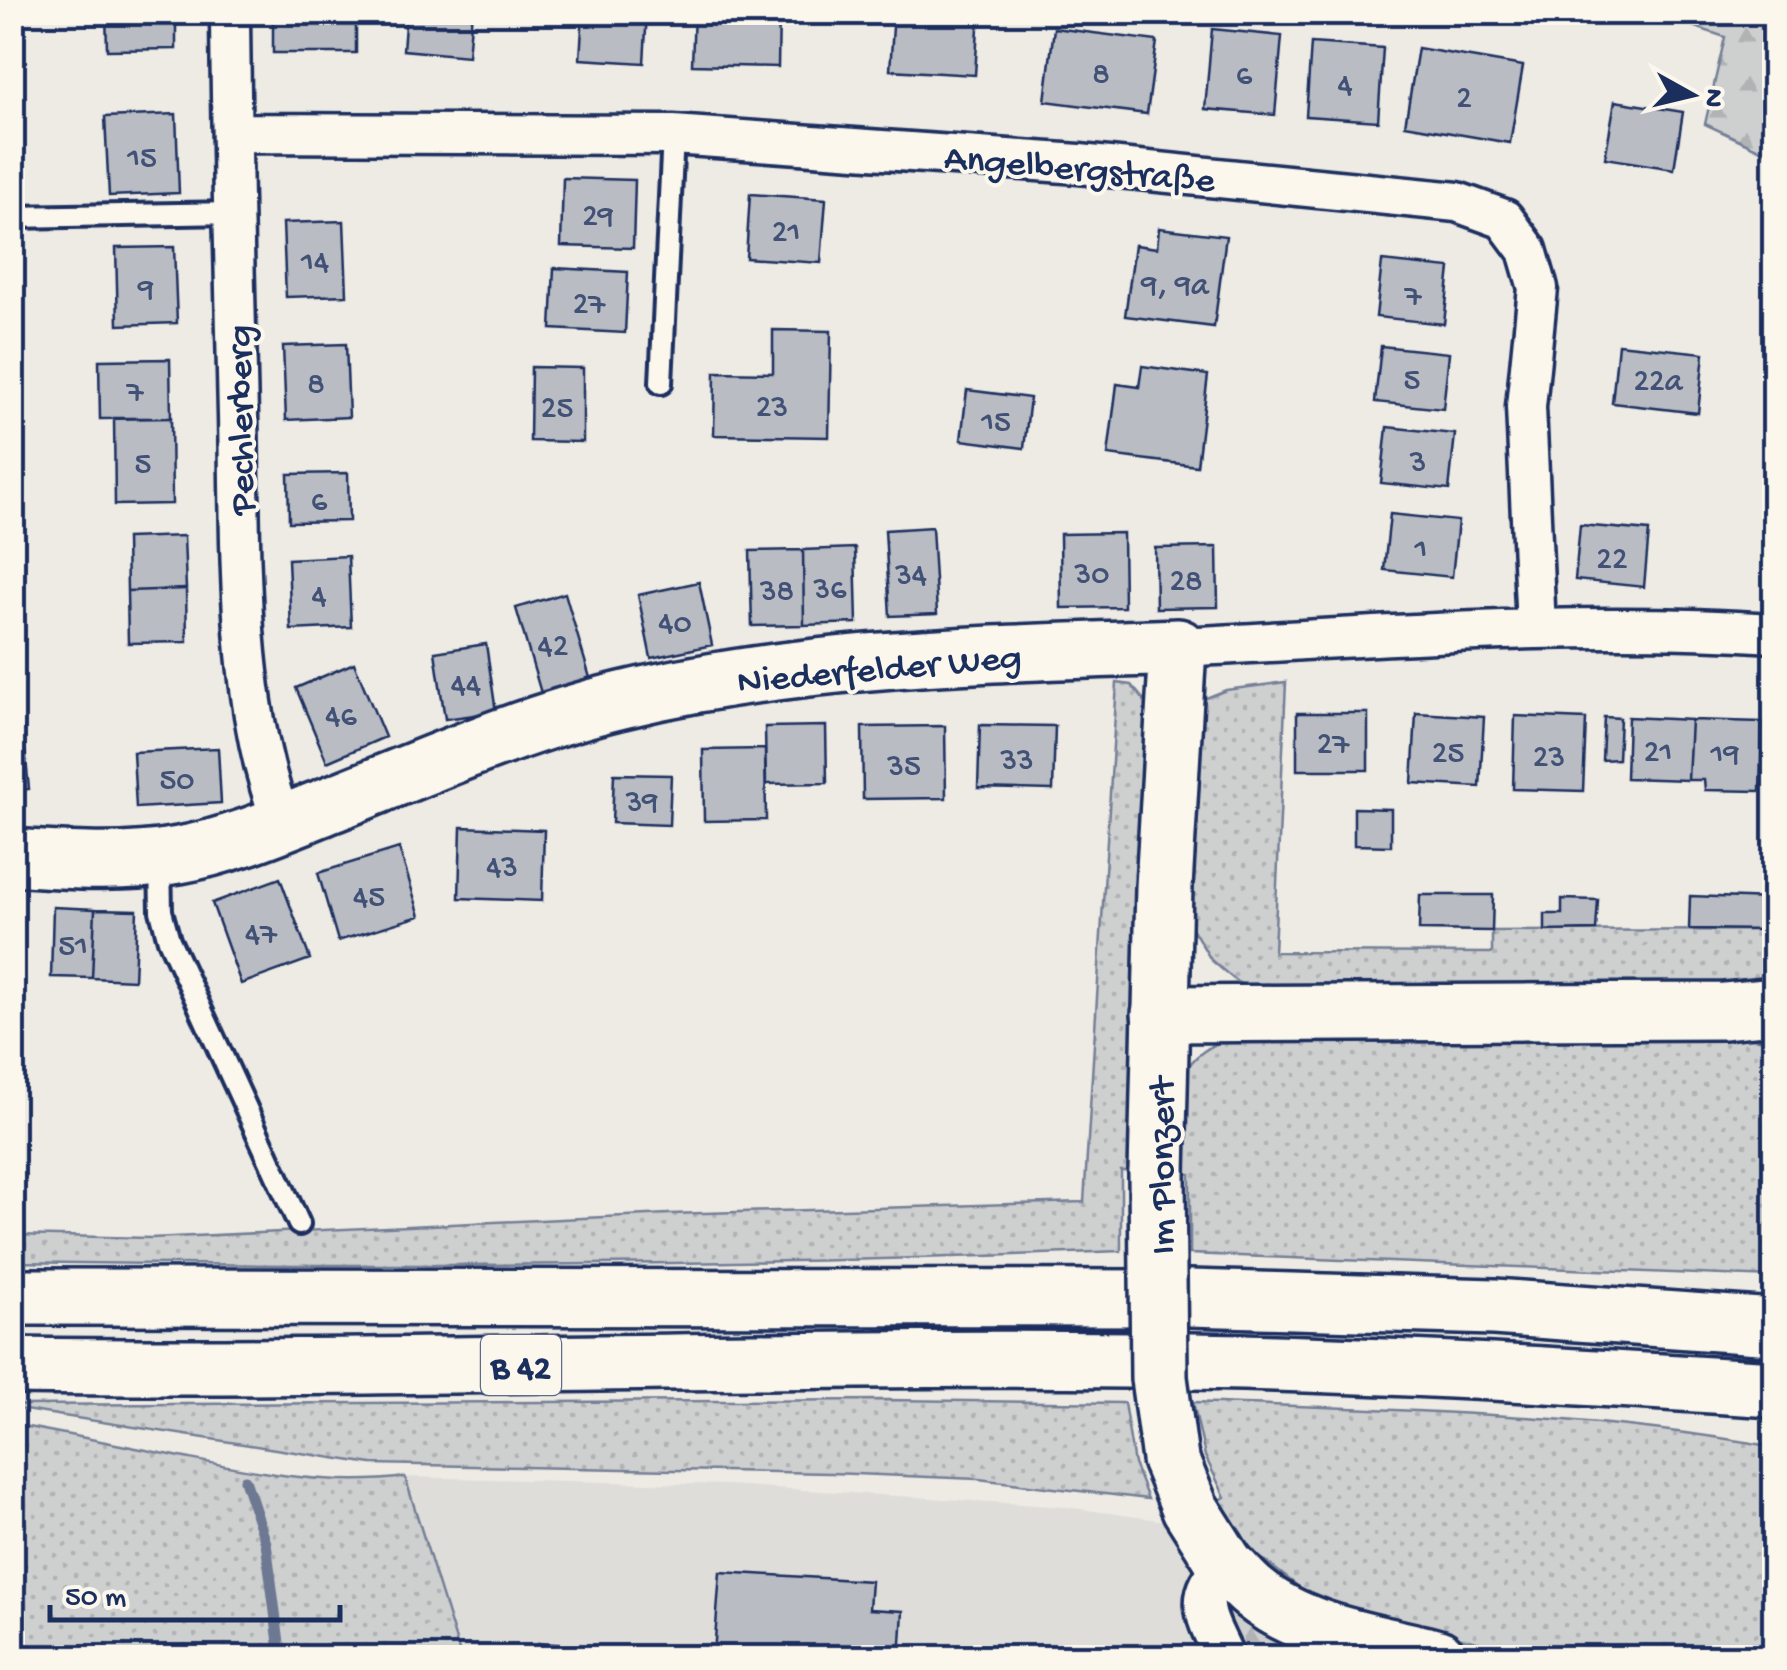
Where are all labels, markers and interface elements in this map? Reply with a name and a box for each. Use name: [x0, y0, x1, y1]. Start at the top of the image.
north arrow: [1642, 45, 1742, 145]
house number: 8: [1092, 57, 1110, 95]
house number: 6: [1236, 58, 1253, 96]
house number: 4: [1337, 68, 1353, 106]
house number: 2: [1456, 81, 1472, 119]
text: N: [1695, 87, 1730, 109]
street label: Angelbergstraße: [942, 138, 1217, 206]
house number: 15: [126, 141, 157, 179]
house number: 29: [582, 199, 614, 237]
house number: 21: [772, 215, 800, 253]
house number: 14: [300, 245, 329, 283]
house number: 9, 9a: [1140, 268, 1210, 306]
house number: 9: [137, 272, 154, 310]
house number: 7: [1404, 279, 1423, 317]
house number: 27: [573, 287, 607, 325]
street label: Pechlerberg: [220, 324, 268, 516]
house number: 5: [1404, 363, 1420, 401]
house number: 22a: [1633, 364, 1684, 402]
house number: 8: [307, 367, 325, 405]
house number: 7: [126, 375, 145, 413]
house number: 23: [756, 390, 788, 428]
house number: 25: [541, 391, 573, 429]
house number: 15: [980, 405, 1011, 443]
house number: 3: [1409, 445, 1426, 483]
house number: 5: [135, 447, 151, 485]
house number: 6: [311, 484, 328, 522]
house number: 1: [1414, 532, 1427, 570]
house number: 22: [1596, 542, 1628, 580]
house number: 30: [1074, 557, 1109, 595]
house number: 34: [894, 558, 927, 596]
house number: 28: [1169, 564, 1203, 602]
house number: 36: [813, 572, 847, 610]
house number: 38: [759, 574, 794, 612]
house number: 4: [311, 579, 327, 617]
house number: 40: [658, 606, 692, 644]
house number: 42: [538, 629, 568, 667]
street label: Niederfelder Weg: [735, 638, 1024, 706]
house number: 44: [451, 668, 481, 706]
house number: 46: [325, 699, 357, 737]
house number: 27: [1317, 727, 1351, 765]
house number: 21: [1644, 735, 1672, 773]
house number: 25: [1432, 736, 1464, 774]
house number: 19: [1710, 737, 1739, 775]
house number: 23: [1533, 740, 1565, 778]
house number: 33: [999, 743, 1034, 781]
house number: 35: [886, 749, 921, 787]
house number: 50: [160, 763, 195, 801]
house number: 39: [625, 785, 658, 823]
house number: 43: [486, 850, 518, 888]
house number: 45: [353, 880, 385, 918]
house number: 47: [245, 917, 278, 955]
house number: 51: [58, 929, 88, 967]
street label: Im Plonzert: [1143, 1074, 1187, 1255]
road number: B 42: [481, 1335, 561, 1395]
scale bar: [50, 1560, 340, 1622]
text: 50 m: [65, 1582, 126, 1617]

